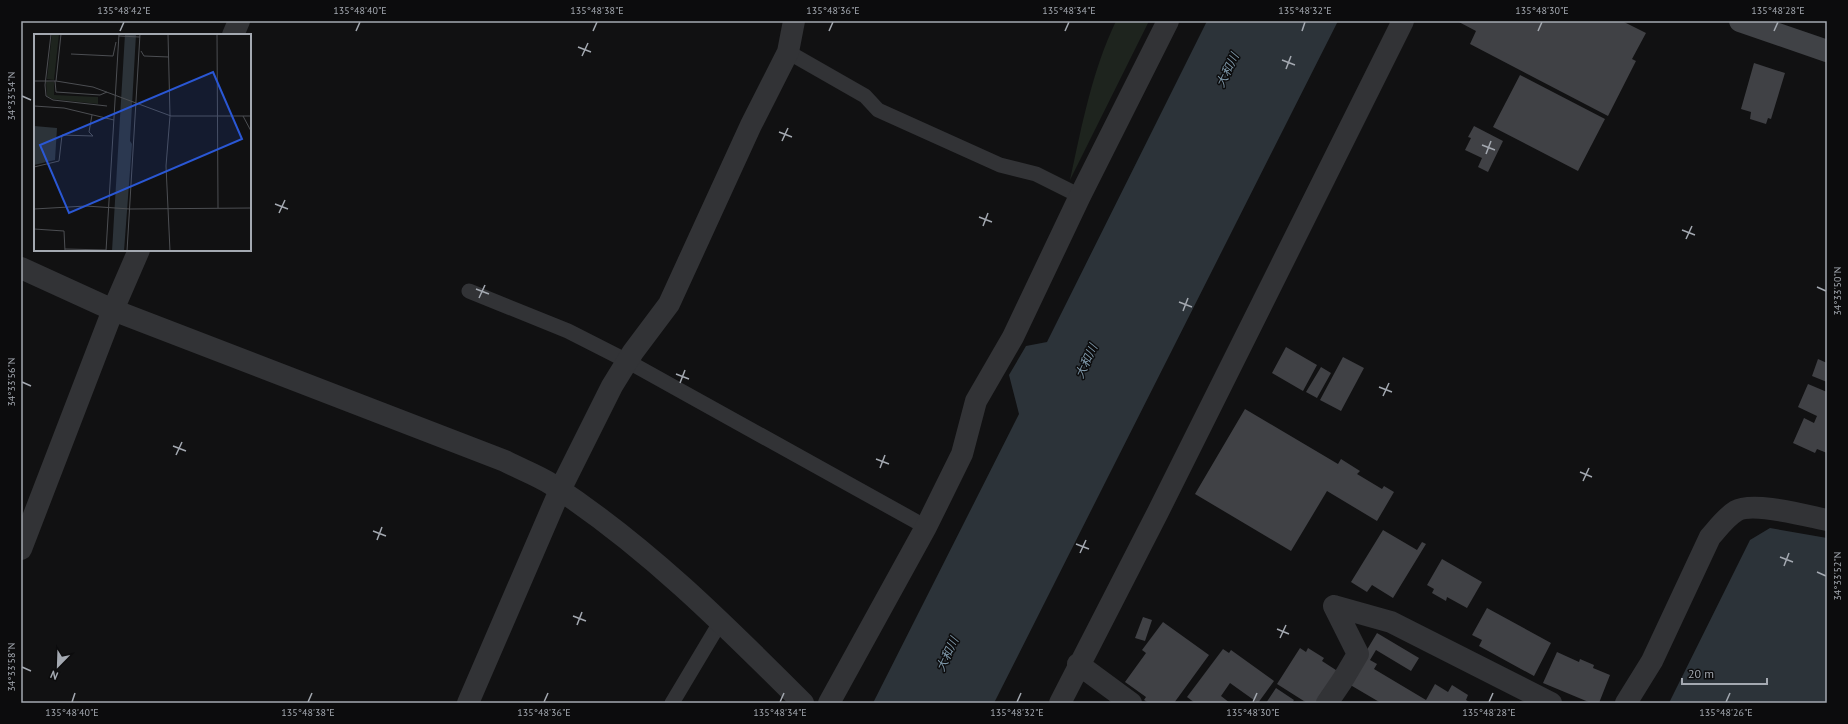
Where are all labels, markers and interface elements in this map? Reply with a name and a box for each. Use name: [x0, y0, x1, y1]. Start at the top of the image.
text: 135°48'42"E: [97, 4, 151, 17]
text: 135°48'40"E: [333, 4, 387, 17]
text: 135°48'38"E: [570, 4, 624, 17]
text: 135°48'36"E: [806, 4, 860, 17]
text: 135°48'34"E: [1042, 4, 1096, 17]
text: 135°48'32"E: [1278, 4, 1332, 17]
text: 135°48'30"E: [1515, 4, 1569, 17]
text: 135°48'28"E: [1751, 4, 1805, 17]
inset map: [34, 34, 251, 251]
water label: 大和川: [1212, 49, 1243, 89]
text: 34°33'54"N: [5, 71, 18, 121]
text: 34°33'50"N: [1831, 266, 1844, 316]
water label: 大和川: [1072, 340, 1101, 380]
text: 34°33'56"N: [5, 357, 18, 407]
text: 34°33'52"N: [1831, 551, 1844, 601]
water label: 大和川: [933, 633, 962, 673]
text: 34°33'58"N: [5, 642, 18, 692]
north arrow: [38, 646, 78, 686]
scale bar: [1682, 660, 1767, 686]
text: 20 m: [1688, 666, 1714, 681]
text: N: [48, 667, 60, 683]
text: 135°48'40"E: [45, 706, 99, 719]
text: 135°48'38"E: [281, 706, 335, 719]
text: 135°48'36"E: [517, 706, 571, 719]
text: 135°48'34"E: [753, 706, 807, 719]
text: 135°48'32"E: [990, 706, 1044, 719]
text: 135°48'30"E: [1226, 706, 1280, 719]
text: 135°48'28"E: [1462, 706, 1516, 719]
text: 135°48'26"E: [1699, 706, 1753, 719]

